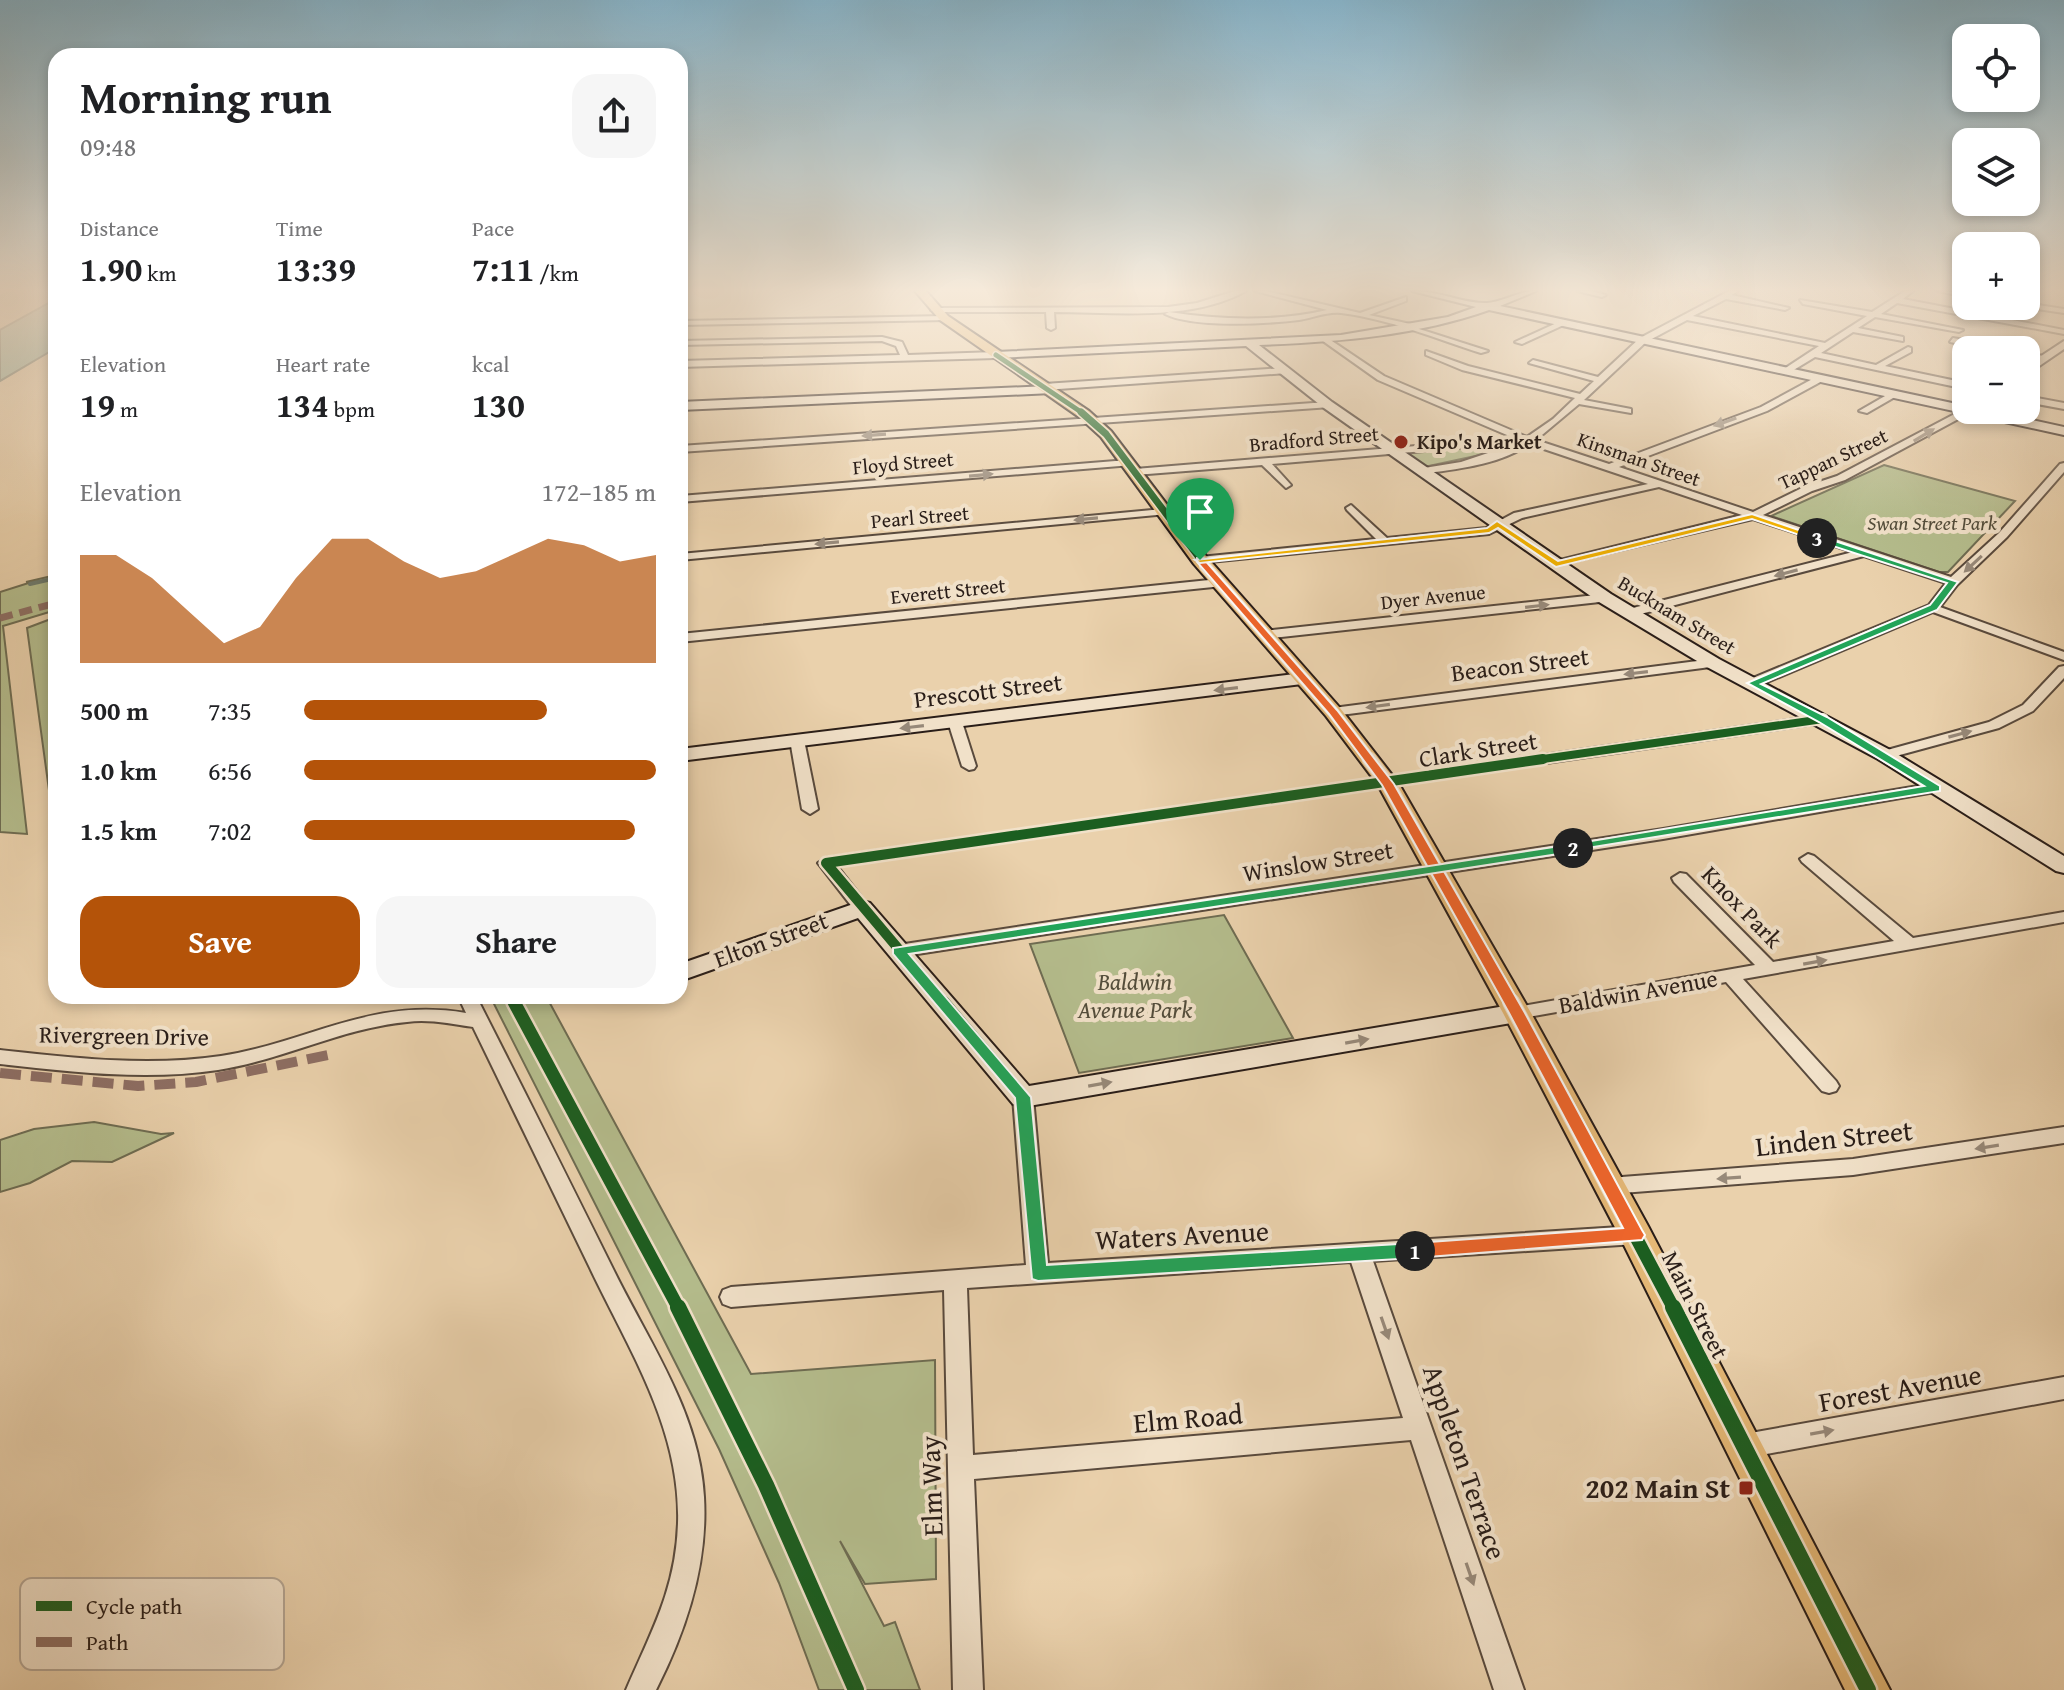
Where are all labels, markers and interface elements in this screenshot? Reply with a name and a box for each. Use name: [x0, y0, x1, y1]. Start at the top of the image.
map controls: [1952, 24, 2040, 424]
button: locate: [1952, 24, 2040, 112]
text: Morning run: [80, 65, 331, 129]
button: share: [572, 74, 656, 158]
text: 09:48: [80, 127, 136, 166]
button: layers: [1952, 128, 2040, 216]
text: Distance: [80, 212, 159, 244]
text: Time: [276, 212, 323, 244]
text: Pace: [472, 212, 514, 244]
button: +: [1952, 232, 2040, 320]
text: 1.90: [80, 244, 142, 293]
text: 13:39: [276, 244, 356, 293]
text: 7:11: [472, 244, 534, 293]
text: km: [142, 257, 176, 289]
text: /km: [534, 257, 579, 289]
button: −: [1952, 336, 2040, 424]
text: Elevation: [80, 348, 166, 380]
text: Heart rate: [276, 348, 370, 380]
text: kcal: [472, 348, 510, 380]
text: 19: [80, 380, 115, 429]
text: 134: [276, 380, 329, 429]
text: 130: [472, 380, 525, 429]
text: m: [115, 393, 138, 425]
text: bpm: [329, 393, 375, 425]
one-way arrow: [1713, 416, 1737, 429]
street label: Bradford Street: [1248, 418, 1380, 459]
street label: Tappan Street: [1774, 421, 1892, 496]
street label: Kinsman Street: [1574, 424, 1705, 493]
place label: Kipo's Market: [1417, 427, 1542, 456]
one-way arrow: [1913, 428, 1935, 442]
one-way arrow: [861, 429, 886, 442]
marker: Kipo's Market: [1392, 433, 1410, 451]
street label: Floyd Street: [851, 444, 955, 481]
one-way arrow: [969, 468, 994, 481]
text: Elevation: [80, 472, 182, 511]
text: 172–185 m: [542, 472, 656, 511]
pin: [1166, 478, 1234, 560]
icon: arrive: [1178, 490, 1222, 534]
street label: Pearl Street: [870, 498, 970, 535]
park label: Swan Street Park: [1867, 508, 1998, 537]
one-way arrow: [1073, 513, 1098, 526]
pin: 3: [1797, 518, 1837, 558]
text: 3: [1811, 522, 1823, 554]
one-way arrow: [814, 537, 839, 550]
one-way arrow: [1963, 554, 1982, 572]
one-way arrow: [1774, 567, 1799, 579]
street label: Bucknam Street: [1613, 568, 1742, 661]
street label: Everett Street: [889, 570, 1007, 611]
street label: Dyer Avenue: [1379, 577, 1487, 616]
one-way arrow: [1524, 599, 1549, 612]
street label: Beacon Street: [1449, 639, 1591, 690]
street label: Prescott Street: [912, 664, 1065, 717]
one-way arrow: [1623, 666, 1648, 679]
one-way arrow: [1213, 682, 1238, 695]
text: 500 m: [80, 691, 148, 730]
text: 7:35: [208, 691, 252, 730]
one-way arrow: [1365, 700, 1390, 713]
one-way arrow: [899, 720, 924, 733]
street label: Clark Street: [1416, 723, 1540, 776]
one-way arrow: [1949, 727, 1973, 740]
text: 1.0 km: [80, 751, 157, 790]
text: 6:56: [208, 751, 252, 790]
text: 1.5 km: [80, 811, 157, 850]
text: 7:02: [208, 811, 252, 850]
pin: 2: [1553, 828, 1593, 868]
street label: Winslow Street: [1240, 832, 1396, 891]
text: 2: [1567, 832, 1579, 864]
street label: Knox Park: [1694, 857, 1791, 957]
button: Save: [80, 896, 360, 988]
button: Share: [376, 896, 656, 988]
street label: Elton Street: [709, 903, 833, 976]
one-way arrow: [1802, 956, 1827, 968]
street label: Baldwin Avenue: [1556, 960, 1720, 1023]
park label: Baldwin Avenue Park: [1077, 964, 1192, 1027]
street label: Rivergreen Drive: [39, 1017, 209, 1054]
one-way arrow: [1344, 1034, 1369, 1047]
one-way arrow: [1088, 1077, 1113, 1090]
street label: Linden Street: [1753, 1109, 1915, 1166]
one-way arrow: [1974, 1142, 1999, 1154]
one-way arrow: [1716, 1172, 1741, 1185]
street label: Waters Avenue: [1094, 1209, 1270, 1260]
pin: 1: [1395, 1231, 1435, 1271]
text: 1: [1409, 1235, 1421, 1267]
street label: Main Street: [1653, 1245, 1738, 1365]
one-way arrow: [1379, 1317, 1391, 1341]
street label: Forest Avenue: [1815, 1353, 1984, 1422]
street label: Appleton Terrace: [1413, 1359, 1518, 1565]
street label: Elm Road: [1132, 1392, 1244, 1443]
one-way arrow: [1810, 1426, 1835, 1438]
street label: Elm Way: [908, 1435, 953, 1537]
place label: 202 Main St: [1585, 1467, 1730, 1508]
marker: 202 Main St: [1737, 1479, 1755, 1497]
one-way arrow: [1464, 1562, 1476, 1586]
legend: [20, 1578, 284, 1670]
text: Cycle path: [86, 1590, 183, 1622]
text: Path: [86, 1626, 129, 1658]

